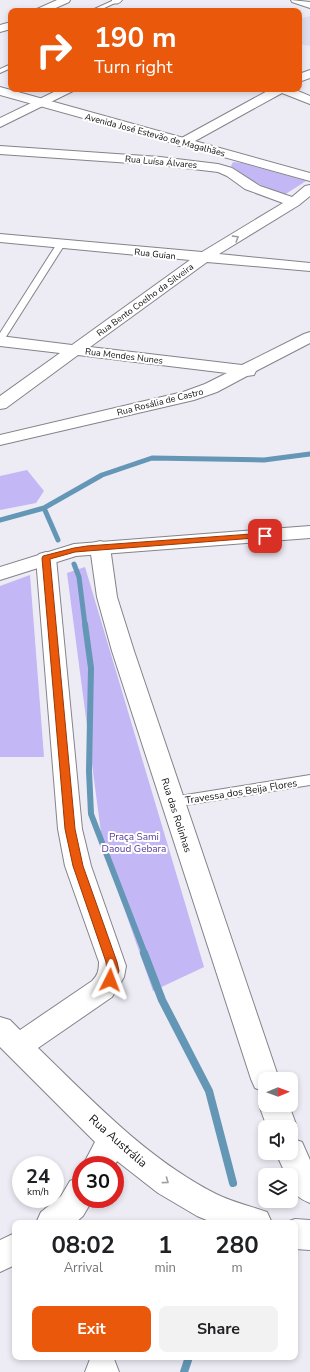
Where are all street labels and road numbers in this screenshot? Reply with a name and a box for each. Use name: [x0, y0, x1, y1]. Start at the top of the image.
street label: Avenida José Estevão de Magalhães: [83, 110, 227, 160]
street label: Rua Luísa Álvares: [125, 152, 198, 171]
street label: Rua Guian: [134, 246, 176, 262]
street label: Rua Bento Coelho da Silveira: [94, 261, 196, 339]
street label: Rua Mendes Nunes: [84, 345, 164, 367]
street label: Rua Rosália de Castro: [116, 385, 204, 419]
street label: Rua das Rolinhas: [157, 776, 195, 855]
street label: Travessa dos Beija Flores: [184, 776, 298, 808]
street label: Rua Austrália: [85, 1111, 151, 1171]

